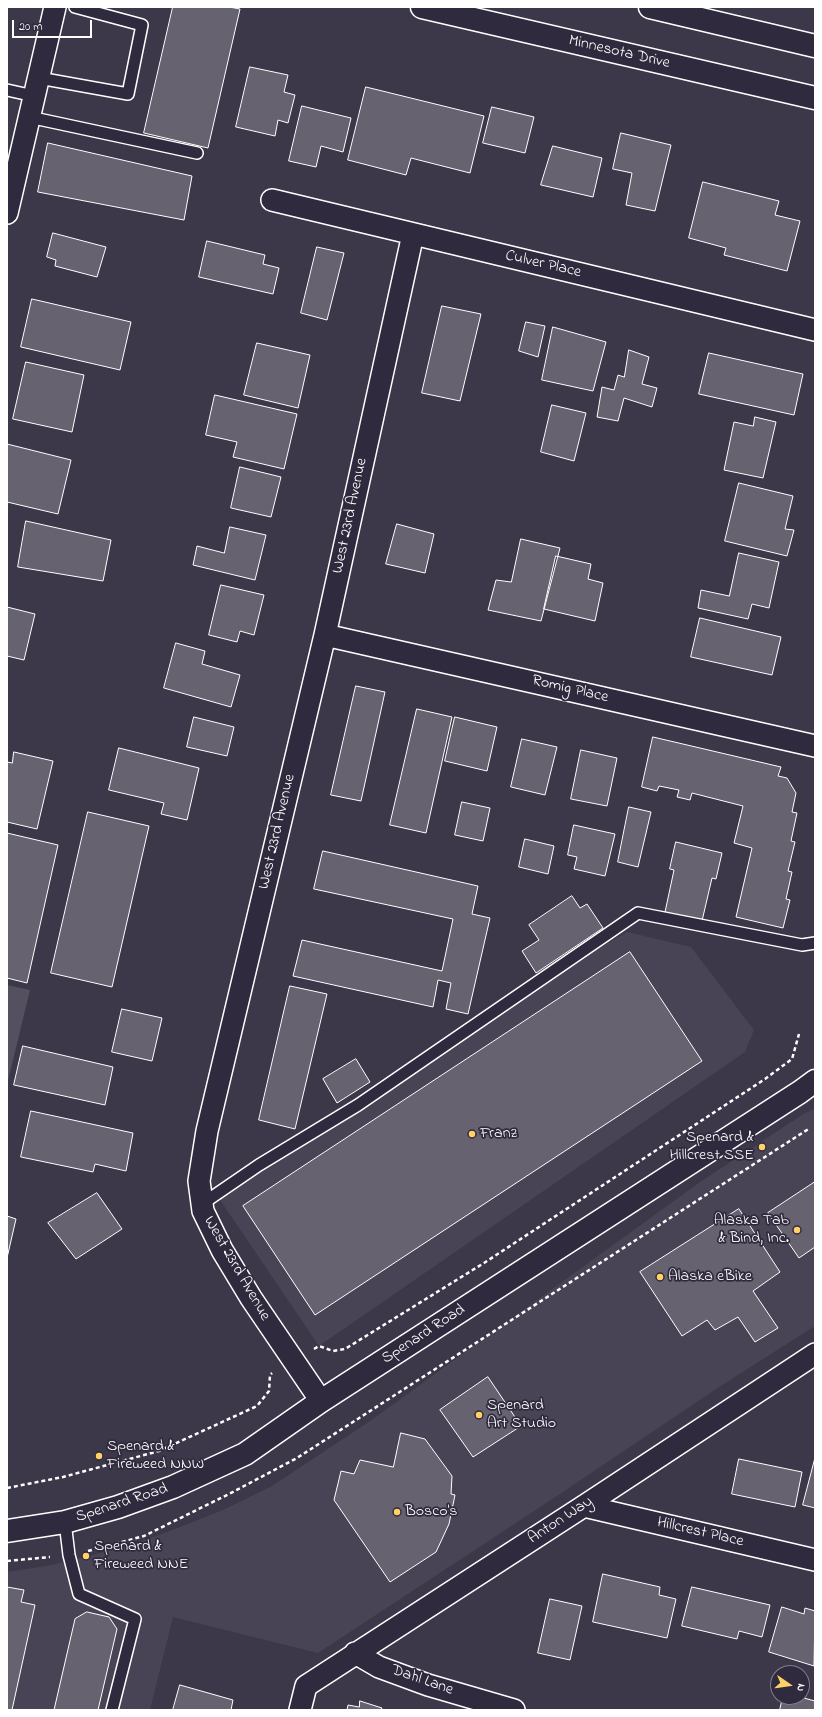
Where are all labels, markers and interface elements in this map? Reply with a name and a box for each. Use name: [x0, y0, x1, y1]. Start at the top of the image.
scale bar: [14, 12, 94, 38]
text: 20 m: [19, 18, 42, 36]
street label: Minnesota Drive: [566, 32, 672, 74]
street label: Culver Place: [503, 247, 583, 283]
street label: West 23rd Avenue: [329, 457, 373, 575]
street label: Romig Place: [530, 672, 610, 708]
street label: West 23rd Avenue: [255, 773, 301, 891]
place label: Franz: [480, 1124, 517, 1144]
place label: Spenard & Hillcrest SSE: [669, 1128, 754, 1166]
marker: Franz: [467, 1129, 477, 1139]
marker: Spenard & Hillcrest SSE: [757, 1142, 767, 1152]
place label: Alaska Tab & Bind, Inc.: [714, 1211, 789, 1249]
street label: West 23rd Avenue: [198, 1213, 274, 1325]
marker: Alaska Tab & Bind, Inc.: [792, 1225, 802, 1235]
place label: Alaska eBike: [668, 1267, 752, 1287]
marker: Alaska eBike: [655, 1272, 665, 1282]
street label: Spenard Road: [379, 1301, 469, 1369]
place label: Spenard Art Studio: [487, 1396, 556, 1434]
marker: Spenard Art Studio: [474, 1410, 484, 1420]
place label: Spenard & Fireweed NNW: [107, 1437, 204, 1475]
marker: Spenard & Fireweed NNW: [94, 1451, 104, 1461]
street label: Spenard Road: [74, 1480, 170, 1528]
street label: Anton Way: [525, 1493, 597, 1549]
place label: Bosco's: [405, 1502, 457, 1522]
marker: Bosco's: [392, 1507, 402, 1517]
street label: Hillcrest Place: [655, 1514, 745, 1552]
place label: Spenard & Fireweed NNE: [94, 1537, 188, 1575]
marker: Spenard & Fireweed NNE: [81, 1551, 91, 1561]
street label: Dahl Lane: [388, 1661, 456, 1701]
north arrow: [770, 1665, 810, 1705]
text: N: [792, 1682, 809, 1693]

